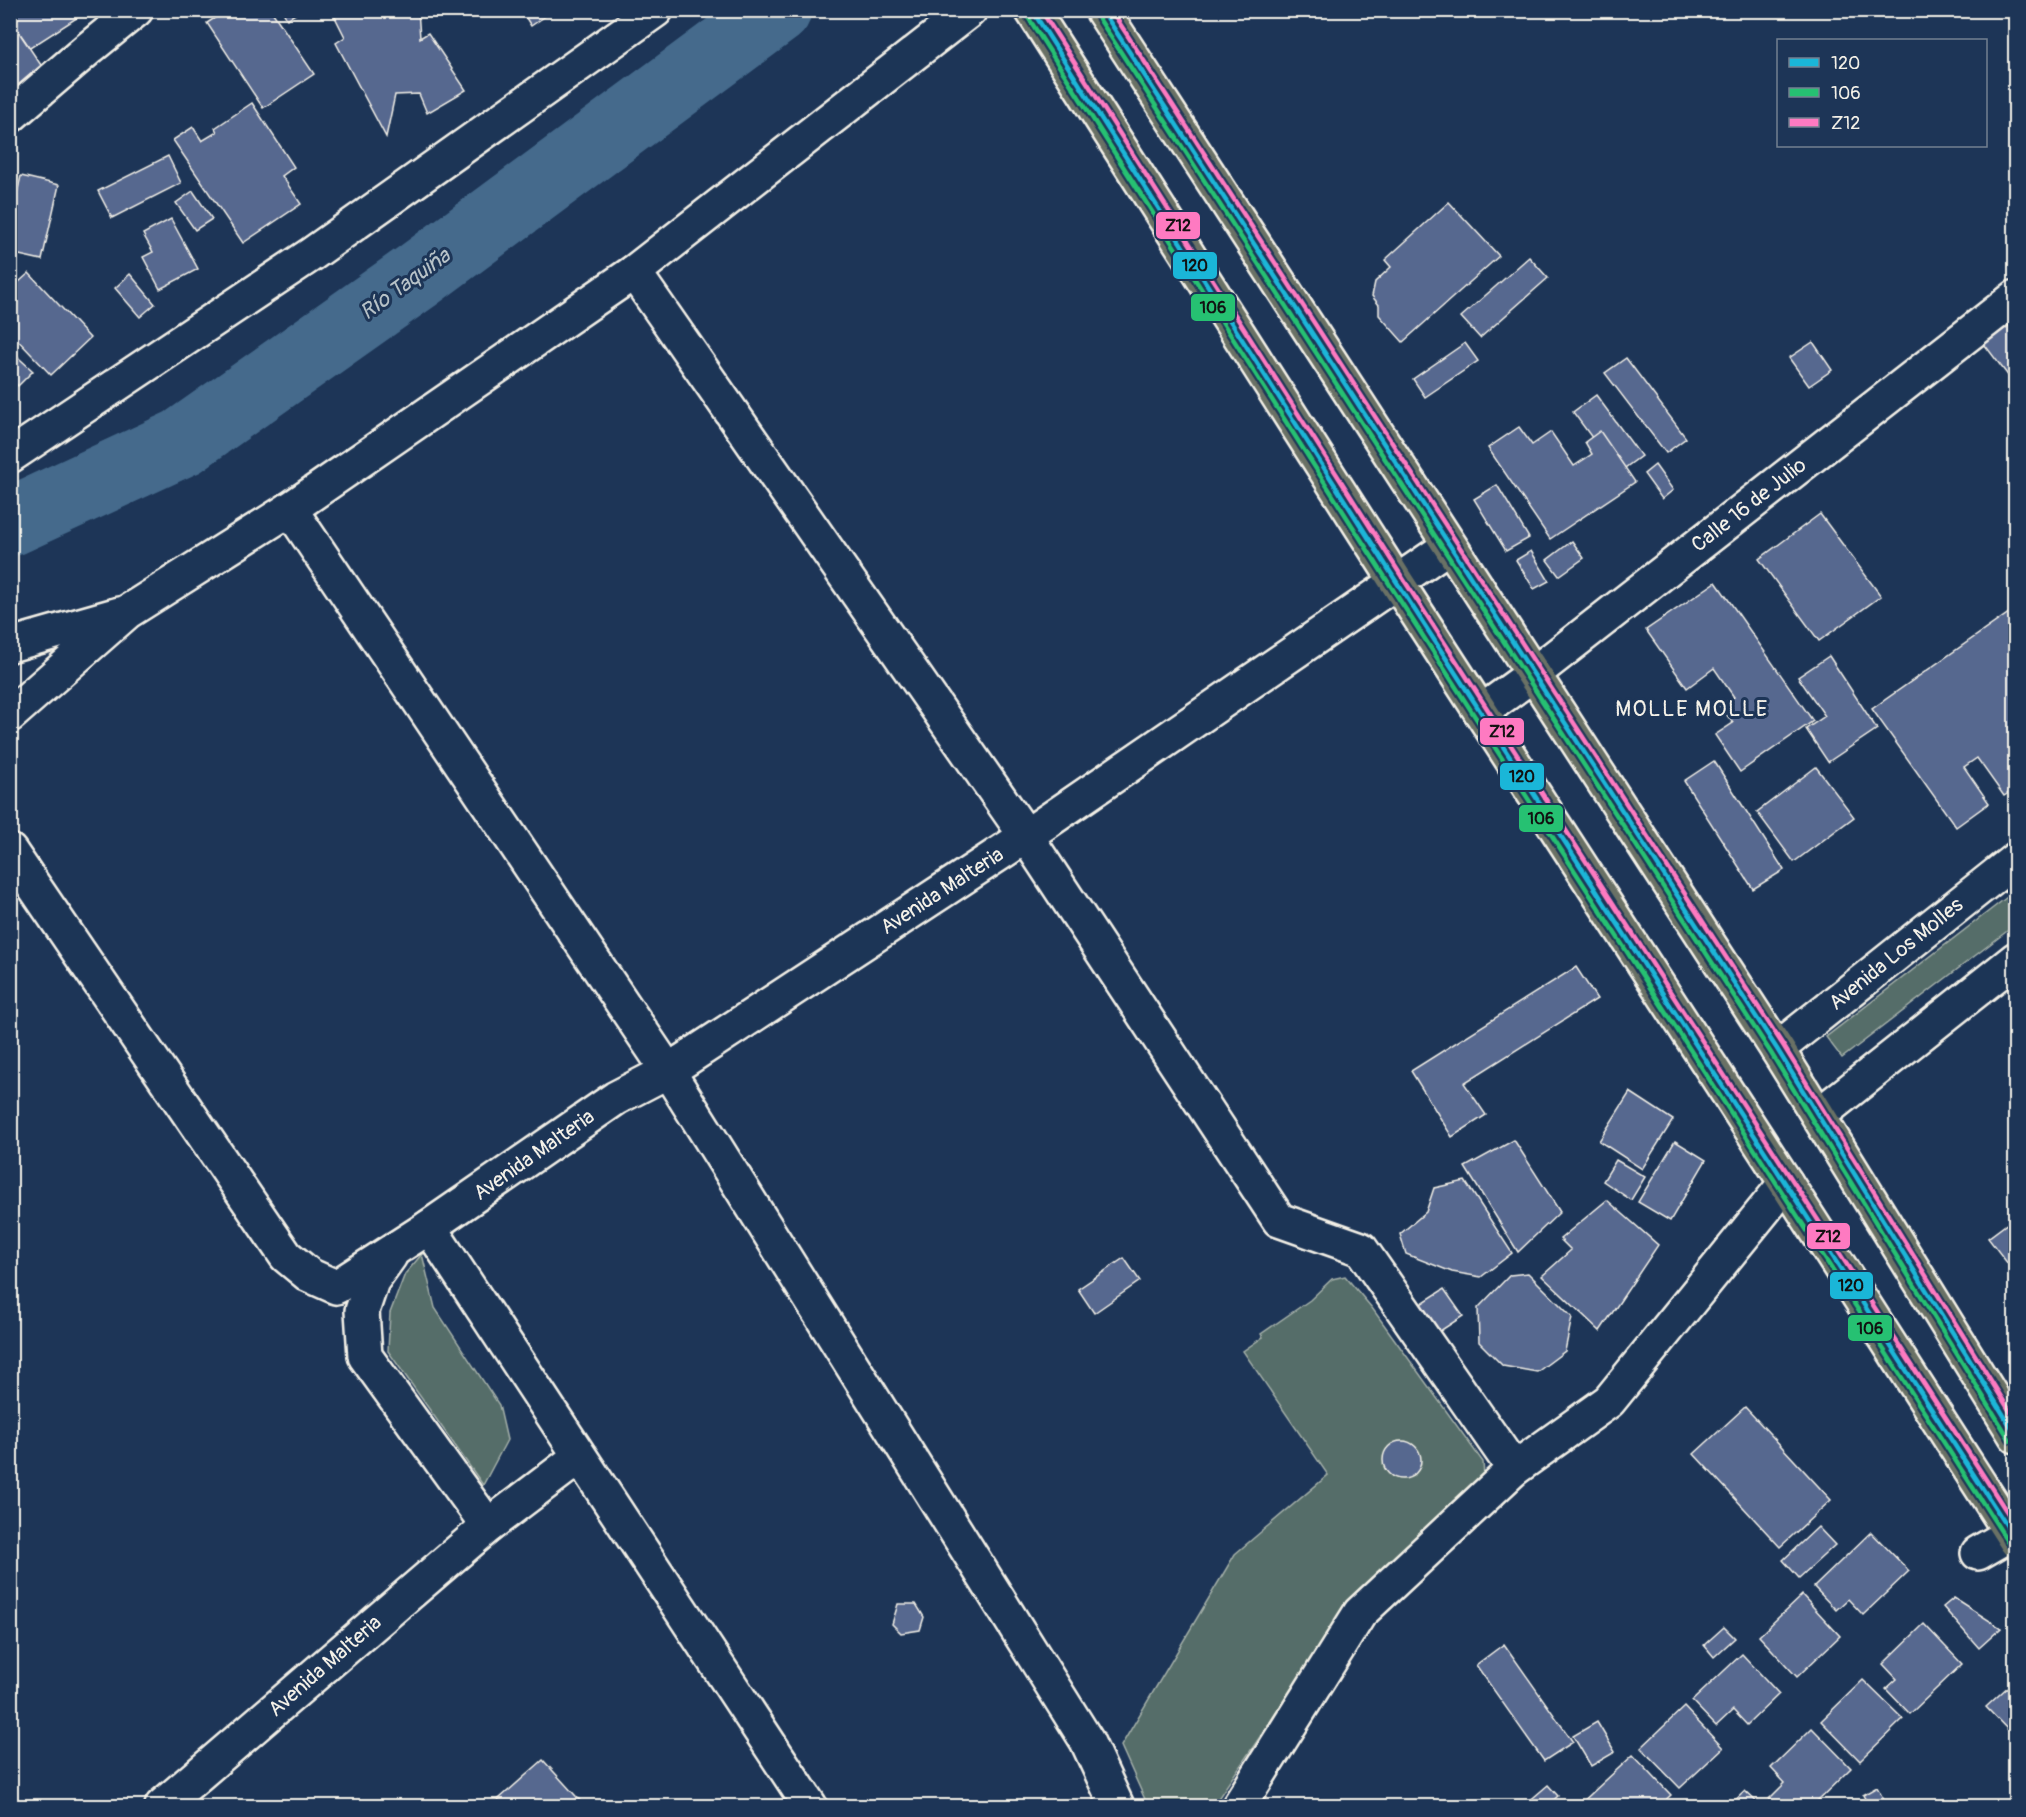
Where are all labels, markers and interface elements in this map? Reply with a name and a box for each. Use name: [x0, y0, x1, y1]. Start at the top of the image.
legend: [1777, 39, 1987, 147]
text: 120: [1831, 52, 1860, 75]
text: 106: [1831, 82, 1861, 105]
text: Z12: [1831, 112, 1860, 135]
line badge: Z12: [1155, 211, 1201, 240]
text: Z12: [1165, 216, 1191, 236]
water label: Río Taquiña: [354, 241, 457, 326]
line badge: 120: [1172, 251, 1218, 280]
text: 120: [1182, 256, 1208, 276]
line badge: 106: [1190, 293, 1236, 322]
text: 106: [1200, 298, 1226, 318]
street label: Calle 16 de Julio: [1686, 452, 1812, 558]
district label: MOLLE MOLLE: [1615, 695, 1769, 723]
line badge: Z12: [1479, 717, 1525, 746]
text: Z12: [1489, 722, 1515, 742]
line badge: 120: [1499, 762, 1545, 791]
text: 120: [1509, 767, 1535, 787]
line badge: 106: [1518, 804, 1564, 833]
text: 106: [1528, 809, 1554, 829]
street label: Avenida Malteria: [875, 841, 1009, 941]
street label: Avenida Los Molles: [1823, 891, 1969, 1016]
street label: Avenida Malteria: [468, 1103, 600, 1207]
line badge: Z12: [1806, 1222, 1851, 1250]
text: Z12: [1815, 1227, 1841, 1247]
line badge: 120: [1829, 1271, 1874, 1300]
text: 120: [1838, 1276, 1864, 1296]
line badge: 106: [1847, 1314, 1893, 1342]
text: 106: [1857, 1319, 1883, 1339]
street label: Avenida Malteria: [263, 1609, 387, 1723]

